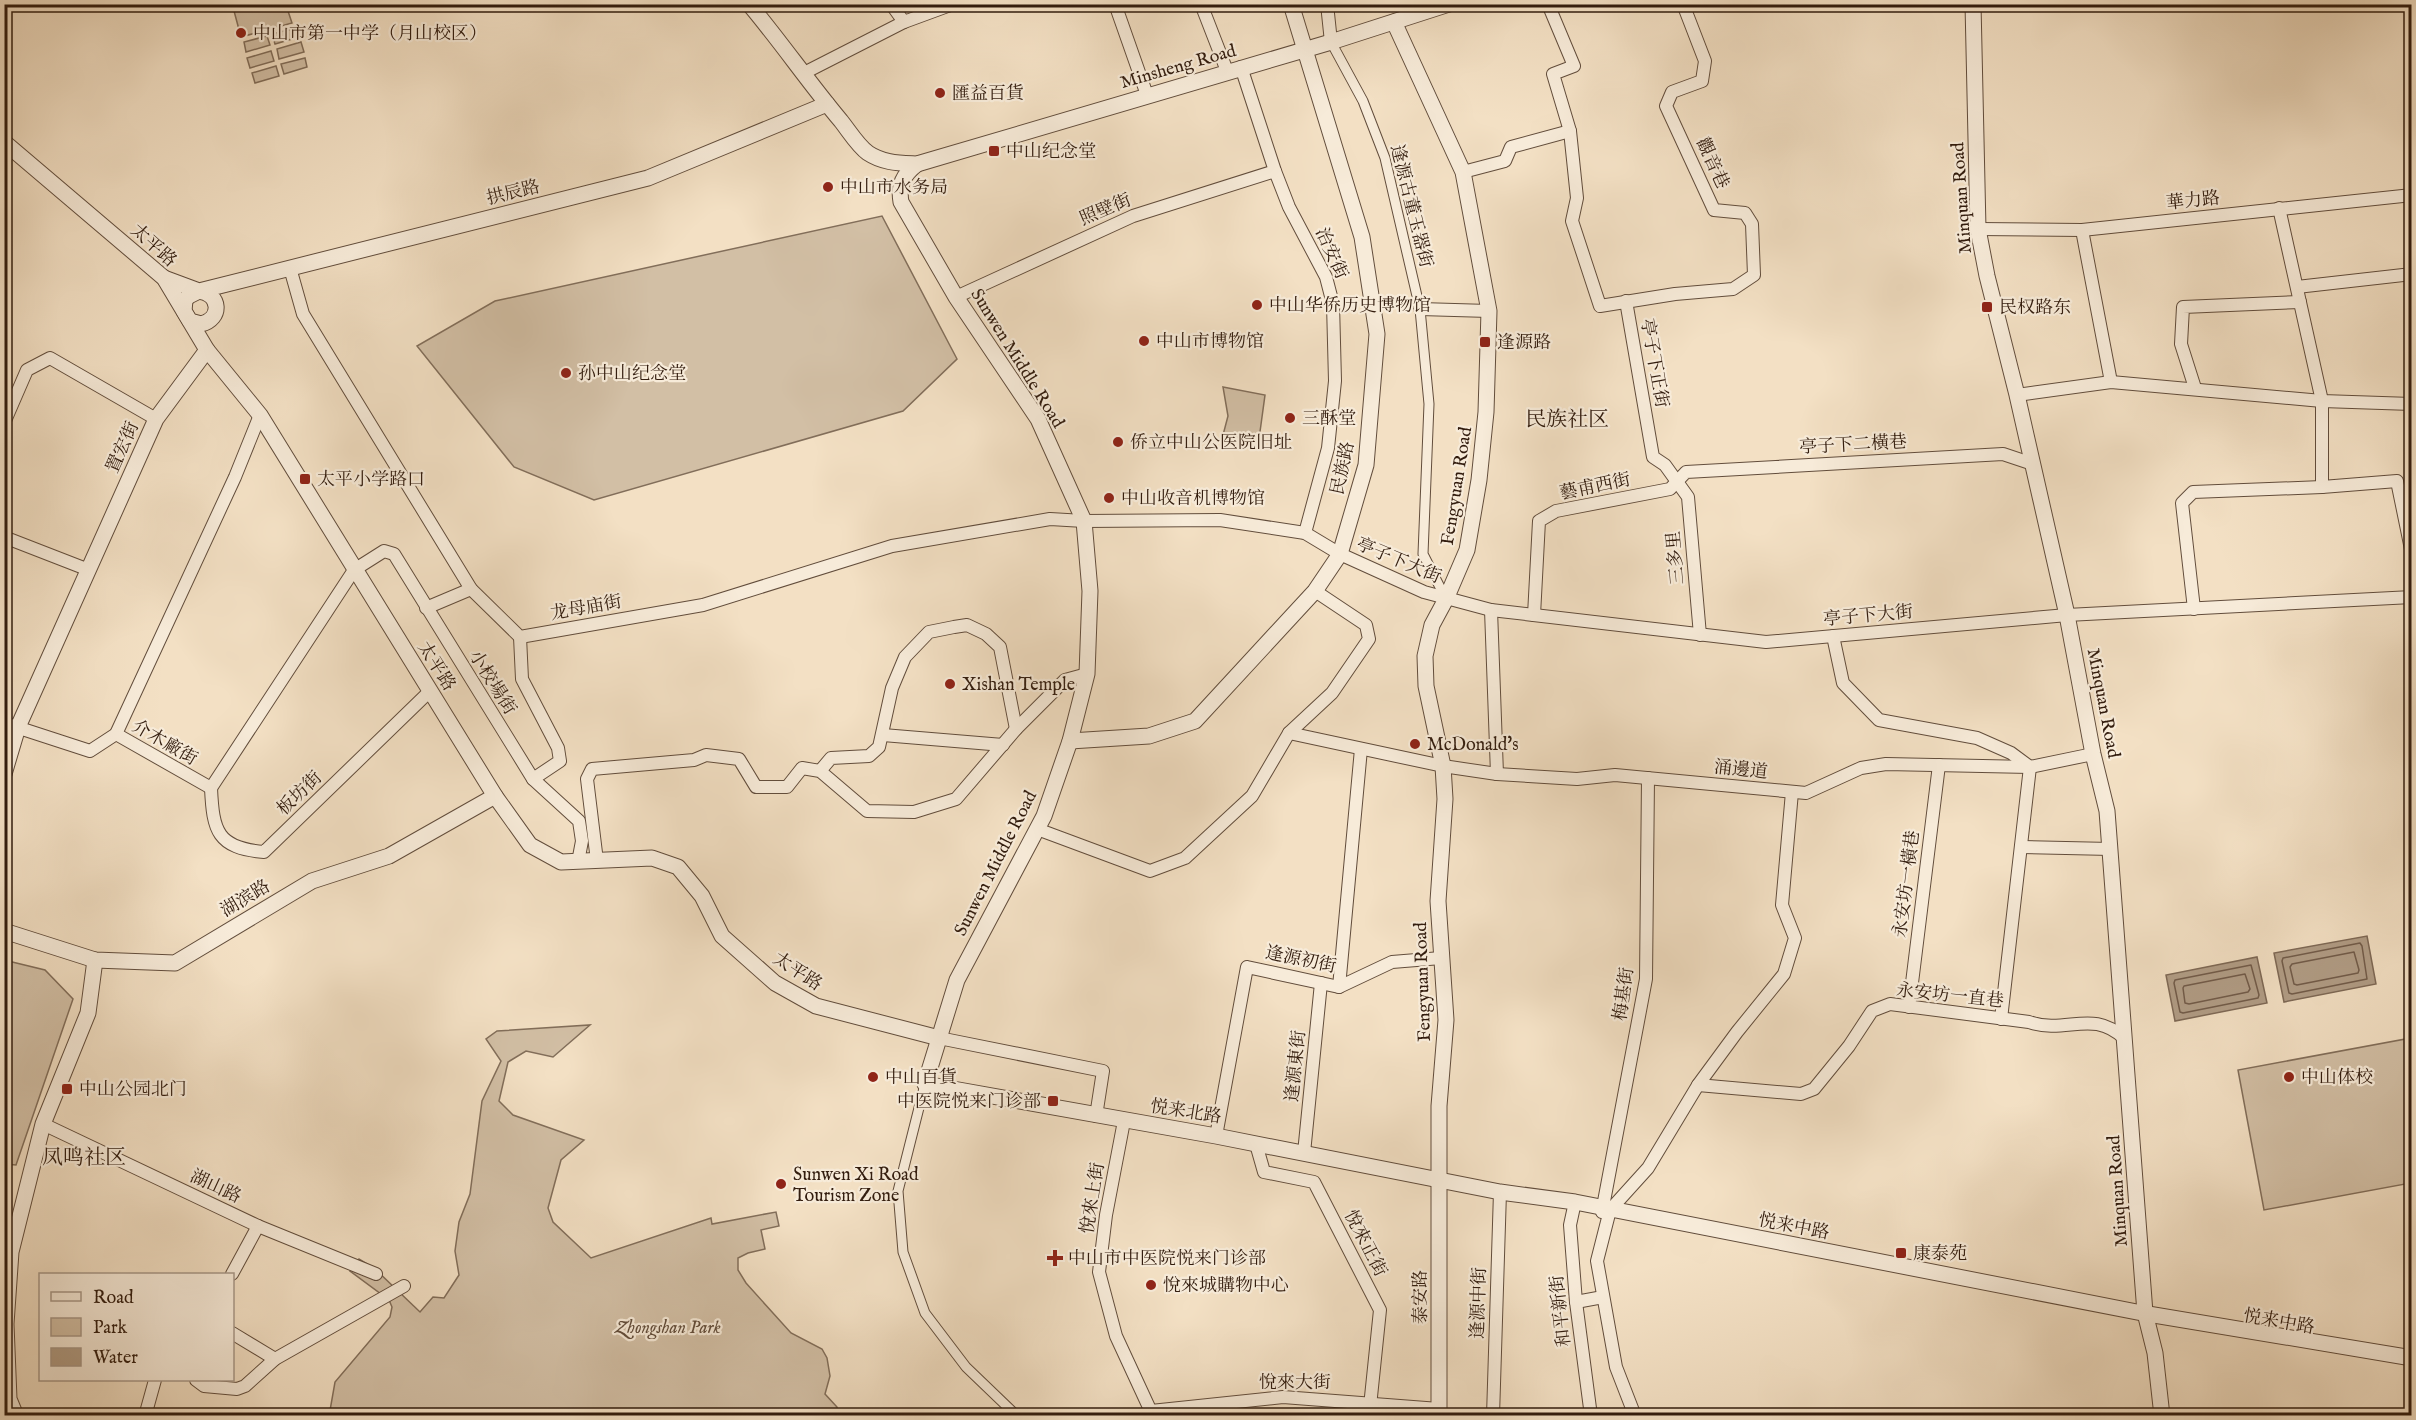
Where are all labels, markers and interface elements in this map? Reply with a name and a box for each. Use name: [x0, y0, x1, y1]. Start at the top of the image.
place label: 中山市第一中学（月山校区）: [253, 23, 487, 46]
marker: 中山市第一中学（月山校区）: [234, 26, 248, 40]
street label: Minsheng Road: [1118, 40, 1239, 95]
place label: 匯益百貨: [952, 83, 1024, 106]
marker: 匯益百貨: [933, 86, 947, 100]
street label: 觀音巷: [1690, 134, 1733, 193]
place label: 中山纪念堂: [1006, 141, 1096, 164]
street label: Minquan Road: [1947, 141, 1978, 254]
street label: 逢源古董玉器街: [1384, 142, 1437, 270]
marker: 中山纪念堂: [987, 144, 1001, 158]
street label: 拱辰路: [484, 176, 542, 211]
place label: 中山市水务局: [840, 177, 948, 200]
marker: 中山市水务局: [821, 180, 835, 194]
street label: 華力路: [2165, 187, 2221, 216]
street label: 照壁街: [1076, 189, 1135, 232]
street label: 太平路: [125, 220, 181, 273]
street label: 治安街: [1309, 224, 1352, 283]
street label: Sunwen Middle Road: [965, 285, 1069, 433]
place label: 中山华侨历史博物馆: [1269, 295, 1431, 318]
place label: 民权路东: [1999, 297, 2071, 320]
marker: 中山华侨历史博物馆: [1250, 298, 1264, 312]
marker: 民权路东: [1980, 300, 1994, 314]
street label: 亭子下正街: [1634, 317, 1673, 410]
place label: 中山市博物馆: [1156, 331, 1264, 354]
place label: 逢源路: [1497, 332, 1551, 355]
marker: 中山市博物馆: [1137, 334, 1151, 348]
marker: 逢源路: [1478, 335, 1492, 349]
place label: 孙中山纪念堂: [578, 363, 686, 386]
marker: 孙中山纪念堂: [559, 366, 573, 380]
district label: 民族社区: [1525, 407, 1609, 434]
place label: 三酥堂: [1302, 408, 1356, 431]
marker: 三酥堂: [1283, 411, 1297, 425]
street label: 置宏街: [102, 418, 145, 477]
street label: Fengyuan Road: [1437, 425, 1478, 547]
street label: 亭子下二橫巷: [1799, 431, 1908, 460]
place label: 侨立中山公医院旧址: [1130, 432, 1292, 455]
marker: 侨立中山公医院旧址: [1111, 435, 1125, 449]
street label: 民族路: [1327, 440, 1360, 497]
place label: 太平小学路口: [317, 469, 425, 492]
street label: 藝甫西街: [1558, 469, 1633, 506]
marker: 太平小学路口: [298, 472, 312, 486]
place label: 中山收音机博物馆: [1121, 488, 1265, 511]
marker: 中山收音机博物馆: [1102, 491, 1116, 505]
street label: 三多里: [1663, 530, 1690, 586]
street label: 亭子下大街: [1352, 533, 1444, 590]
street label: 龙母庙街: [549, 591, 624, 626]
street label: 亭子下大街: [1822, 601, 1914, 632]
street label: 太平路: [412, 638, 460, 696]
street label: 小校場街: [463, 646, 521, 719]
street label: Minquan Road: [2081, 646, 2125, 761]
place label: Xishan Temple: [962, 674, 1075, 697]
marker: Xishan Temple: [943, 677, 957, 691]
street label: 介木廠街: [127, 715, 201, 771]
place label: McDonald's: [1427, 734, 1519, 757]
marker: McDonald's: [1408, 737, 1422, 751]
street label: 涌邊道: [1713, 756, 1769, 785]
street label: 板坊街: [273, 767, 327, 821]
street label: Sunwen Middle Road: [950, 787, 1043, 940]
street label: 永安坊一橫巷: [1889, 829, 1925, 939]
street label: 湖滨路: [217, 876, 275, 923]
street label: Fengyuan Road: [1410, 921, 1437, 1042]
street label: 逢源初街: [1263, 942, 1338, 979]
street label: 太平路: [768, 948, 826, 997]
street label: 梅基街: [1609, 966, 1640, 1023]
street label: 永安坊一直巷: [1895, 979, 2005, 1014]
street label: 逢源東街: [1281, 1029, 1312, 1103]
place label: 中山百貨: [885, 1067, 957, 1090]
place label: 中山体校: [2301, 1067, 2373, 1090]
marker: 中山百貨: [866, 1070, 880, 1084]
marker: 中山体校: [2282, 1070, 2296, 1084]
place label: 中山公园北门: [79, 1079, 187, 1102]
marker: 中山公园北门: [60, 1082, 74, 1096]
place label: 中医院悦来门诊部: [897, 1091, 1041, 1114]
marker: 中医院悦来门诊部: [1046, 1094, 1060, 1108]
street label: 悦来北路: [1148, 1095, 1223, 1129]
street label: Minquan Road: [2103, 1134, 2134, 1247]
district label: 凤鸣社区: [42, 1145, 126, 1172]
street label: 悅來上街: [1076, 1161, 1110, 1236]
place label: Sunwen Xi Road Tourism Zone: [793, 1164, 919, 1208]
street label: 湖山路: [186, 1166, 245, 1209]
marker: Sunwen Xi Road Tourism Zone: [774, 1177, 788, 1191]
street label: 悅來正街: [1338, 1206, 1391, 1281]
street label: 悦来中路: [1756, 1209, 1831, 1246]
place label: 康泰苑: [1913, 1243, 1967, 1266]
marker: 康泰苑: [1894, 1246, 1908, 1260]
place label: 中山市中医院悦来门诊部: [1068, 1248, 1266, 1271]
marker: 中山市中医院悦来门诊部: [1046, 1249, 1064, 1267]
street label: 逢源中街: [1467, 1267, 1492, 1339]
street label: 泰安路: [1410, 1270, 1433, 1324]
legend: [39, 1273, 234, 1381]
street label: 和平新街: [1546, 1274, 1577, 1348]
place label: 悅來城購物中心: [1163, 1275, 1289, 1298]
marker: 悅來城購物中心: [1144, 1278, 1158, 1292]
text: Road: [93, 1287, 134, 1310]
street label: 悦来中路: [2241, 1305, 2316, 1340]
text: Park: [93, 1317, 128, 1340]
park label: Zhongshan Park: [613, 1317, 721, 1340]
text: Water: [93, 1347, 138, 1370]
street label: 悅來大街: [1259, 1372, 1331, 1395]

